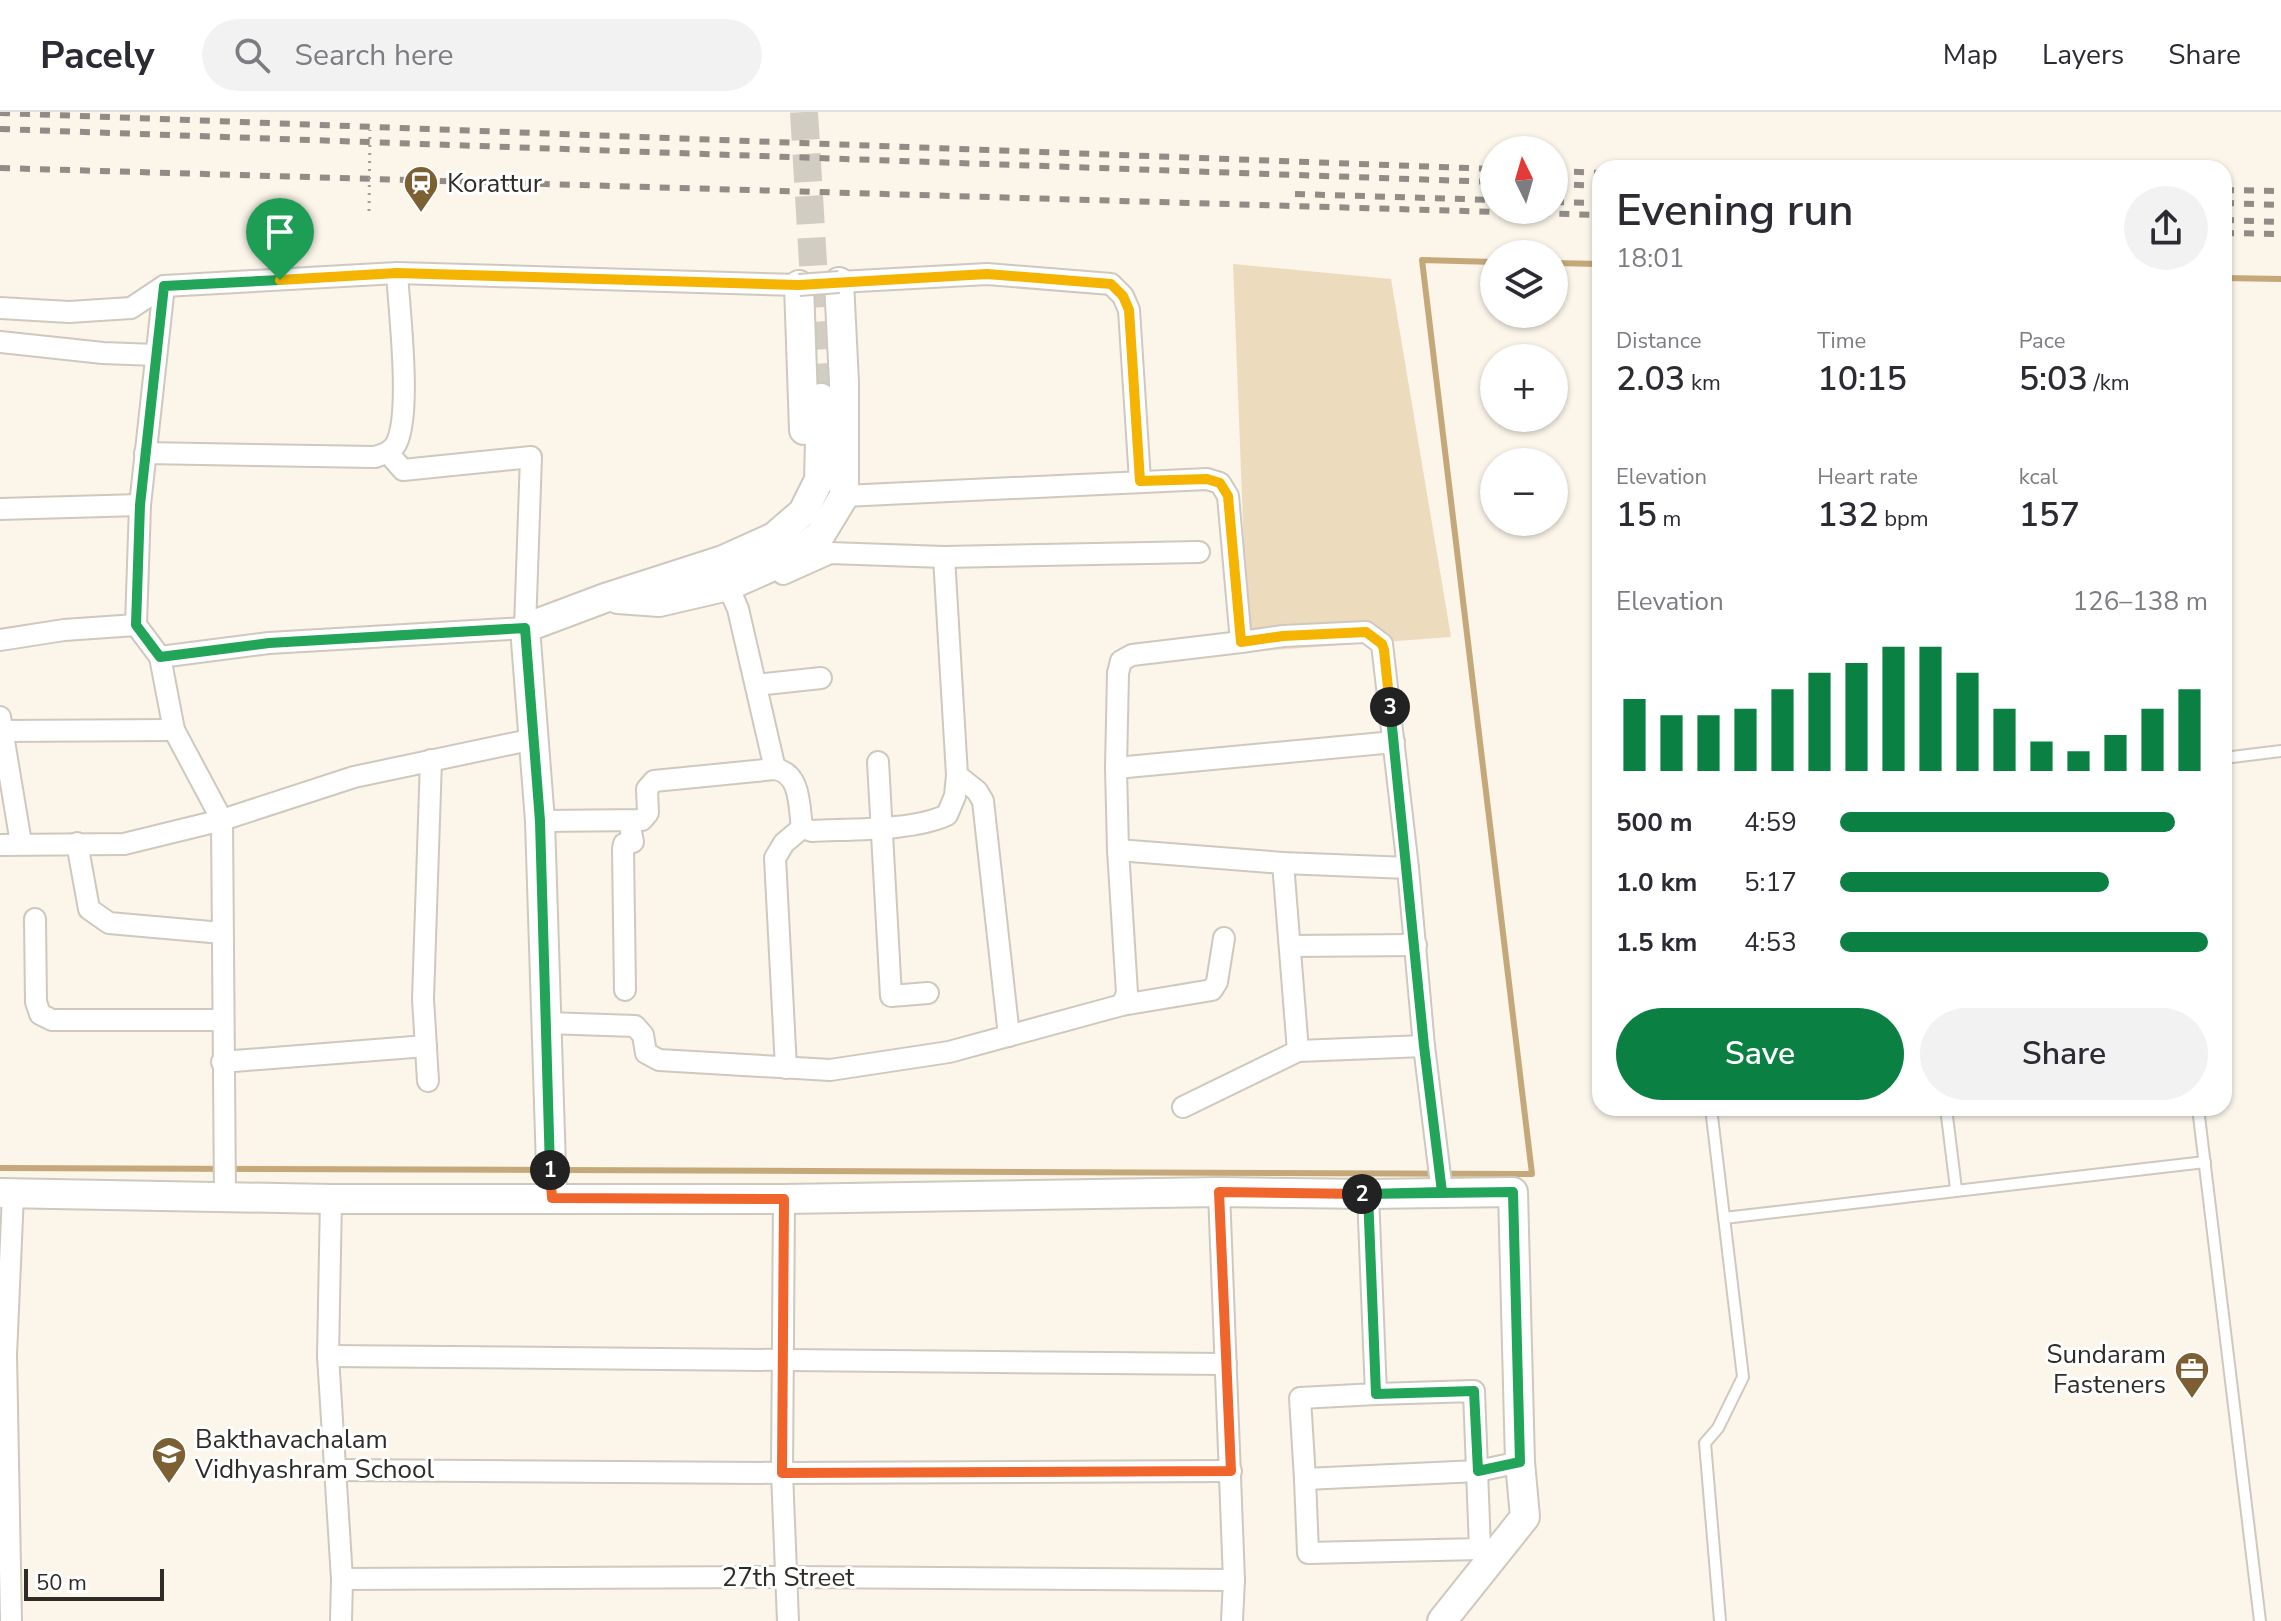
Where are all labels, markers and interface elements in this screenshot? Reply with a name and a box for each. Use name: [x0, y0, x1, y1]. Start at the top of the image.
search box: [202, 19, 762, 91]
text: Pacely: [40, 30, 154, 81]
icon: search: [230, 33, 274, 77]
text: Search here: [294, 35, 453, 76]
text: Map: [1943, 36, 1998, 74]
text: Layers: [2042, 36, 2124, 74]
text: Share: [2168, 36, 2241, 74]
north arrow: [1480, 136, 1568, 224]
map controls: [1480, 136, 1568, 536]
station icon: Korattur: [402, 164, 440, 214]
place label: Korattur: [447, 166, 543, 201]
text: Evening run: [1616, 181, 1854, 241]
button: share: [2124, 186, 2208, 270]
pin: [246, 198, 314, 280]
icon: arrive: [258, 210, 302, 254]
button: layers: [1480, 240, 1568, 328]
text: 18:01: [1616, 241, 1684, 276]
text: Distance: [1616, 326, 1701, 356]
text: Time: [1817, 326, 1866, 356]
text: Pace: [2019, 326, 2065, 356]
button: +: [1480, 344, 1568, 432]
text: 2.03: [1616, 356, 1685, 402]
text: 10:15: [1817, 356, 1907, 402]
text: 5:03: [2019, 356, 2088, 402]
text: km: [1685, 368, 1721, 398]
text: /km: [2088, 368, 2130, 398]
button: −: [1480, 448, 1568, 536]
text: Elevation: [1616, 462, 1707, 492]
text: Heart rate: [1817, 462, 1918, 492]
text: kcal: [2019, 462, 2058, 492]
text: 15: [1616, 492, 1657, 538]
text: 132: [1817, 492, 1879, 538]
text: 157: [2019, 492, 2080, 538]
text: m: [1657, 504, 1681, 534]
text: bpm: [1879, 504, 1929, 534]
text: Elevation: [1616, 584, 1724, 619]
text: 126–138 m: [2072, 584, 2208, 619]
pin: 3: [1370, 687, 1410, 727]
text: 3: [1383, 692, 1397, 722]
text: 500 m: [1616, 805, 1693, 840]
text: 4:59: [1744, 805, 1797, 840]
text: 1.0 km: [1616, 865, 1697, 900]
text: 5:17: [1744, 865, 1797, 900]
text: 1.5 km: [1616, 925, 1697, 960]
text: 4:53: [1744, 925, 1797, 960]
button: Save: [1616, 1008, 1904, 1100]
button: Share: [1920, 1008, 2208, 1100]
pin: 1: [530, 1150, 570, 1190]
text: 1: [543, 1155, 557, 1185]
pin: 2: [1342, 1174, 1382, 1214]
text: 2: [1355, 1179, 1369, 1209]
place label: Sundaram Fasteners: [2047, 1337, 2166, 1402]
office icon: Sundaram Fasteners: [2173, 1350, 2211, 1400]
place label: Bakthavachalam Vidhyashram School: [194, 1422, 435, 1487]
school or university icon: Bakthavachalam Vidhyashram School: [150, 1435, 188, 1485]
street label: 27th Street: [722, 1560, 855, 1595]
scale bar: [24, 1565, 164, 1601]
text: 50 m: [36, 1568, 87, 1598]

